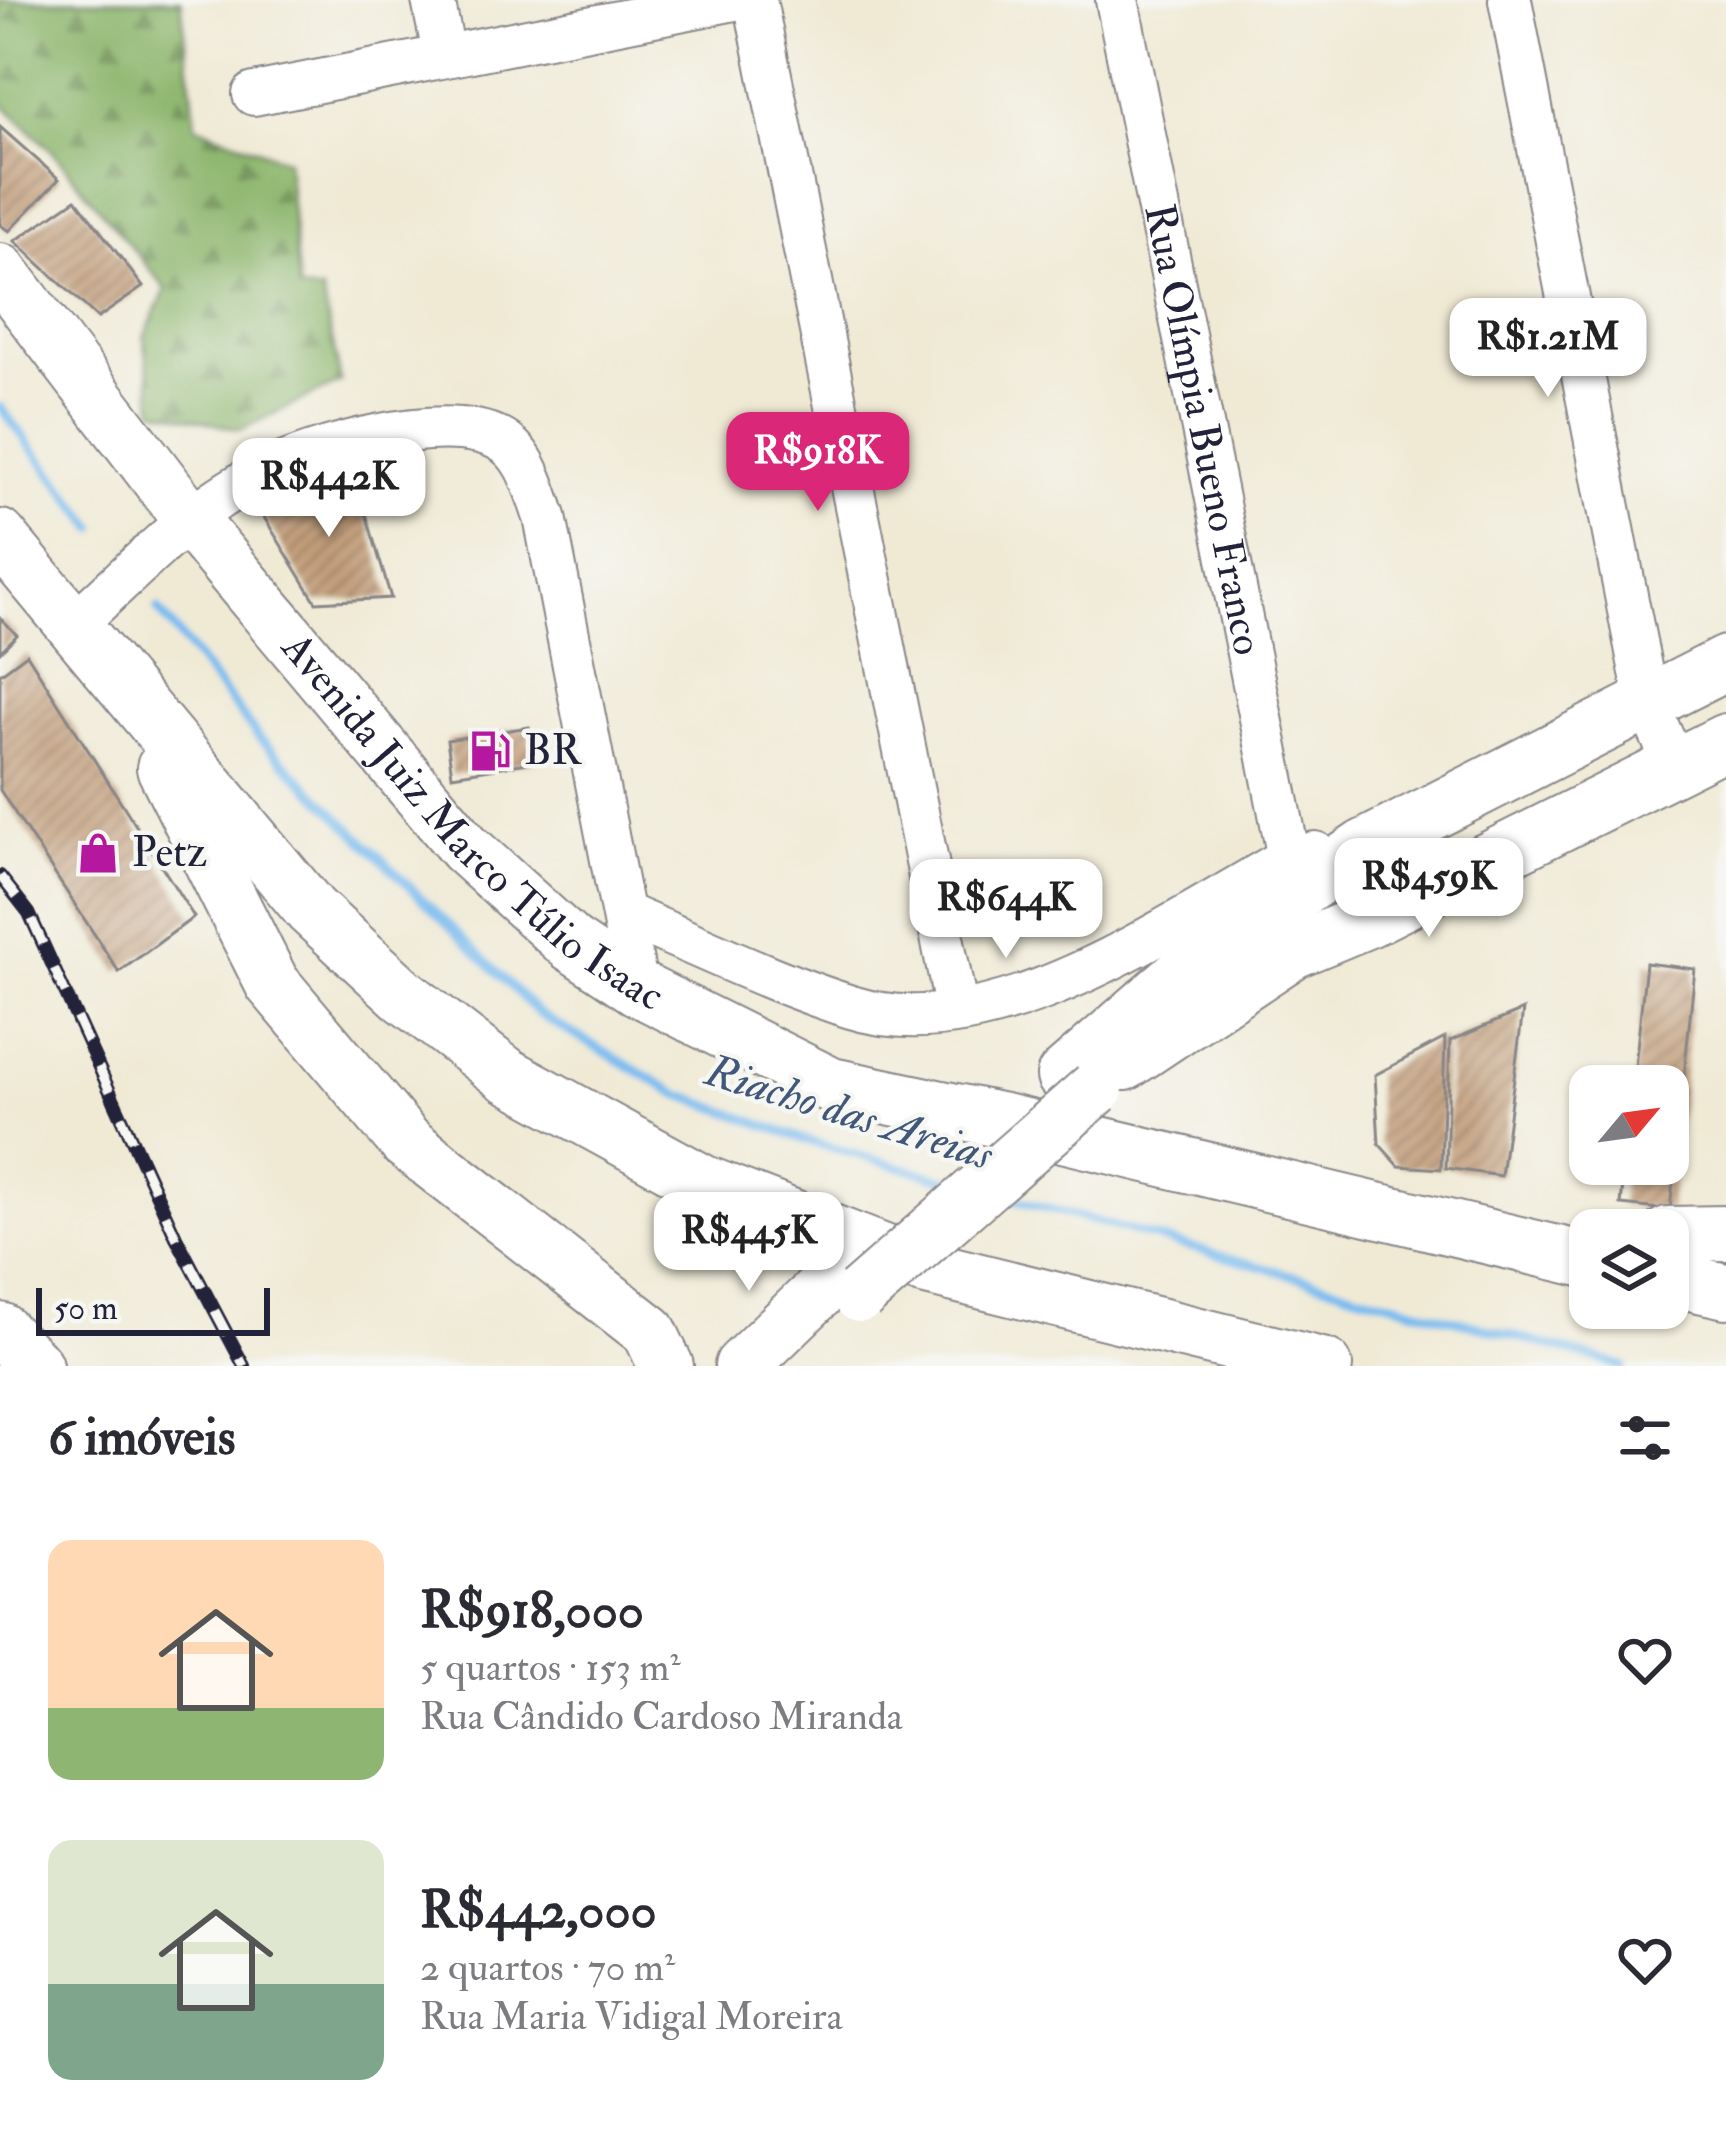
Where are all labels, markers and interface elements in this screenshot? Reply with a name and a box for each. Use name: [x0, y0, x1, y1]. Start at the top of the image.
street label: Rua Olímpia Bueno Franco: [1133, 200, 1274, 659]
pin: R$1.21M: [1437, 298, 1659, 400]
text: R$1.21M: [1477, 312, 1619, 361]
pin: R$918K: [720, 412, 916, 514]
text: R$918K: [753, 426, 883, 475]
pin: R$442K: [231, 438, 427, 540]
text: R$442K: [259, 452, 399, 501]
street label: Avenida Juiz Marco Túlio Isaac: [270, 622, 671, 1023]
place label: BR: [524, 725, 582, 777]
fuel station icon: BR: [467, 728, 513, 774]
place label: Petz: [132, 827, 207, 879]
shop icon: Petz: [75, 830, 121, 876]
pin: R$459K: [1331, 838, 1527, 940]
text: R$459K: [1361, 852, 1497, 901]
pin: R$644K: [908, 859, 1104, 961]
text: R$644K: [937, 873, 1075, 922]
water label: Riacho das Areias: [698, 1043, 1000, 1183]
north arrow: [1569, 1065, 1689, 1185]
map controls: [1569, 1065, 1689, 1329]
pin: R$445K: [651, 1192, 847, 1294]
text: R$445K: [681, 1206, 817, 1255]
button: layers: [1569, 1209, 1689, 1329]
scale bar: [36, 1282, 270, 1335]
text: 50 m: [54, 1288, 118, 1329]
icon: filters: [1612, 1405, 1678, 1471]
text: 6 imóveis: [48, 1406, 235, 1470]
text: R$918,000: [420, 1579, 644, 1643]
icon: home: [144, 1588, 288, 1732]
icon: heart: [1612, 1627, 1678, 1693]
text: 5 quartos · 153 m²: [420, 1643, 681, 1692]
text: Rua Cândido Cardoso Miranda: [420, 1692, 903, 1741]
text: R$442,000: [420, 1879, 657, 1943]
icon: home: [144, 1888, 288, 2032]
icon: heart: [1612, 1927, 1678, 1993]
text: 2 quartos · 70 m²: [420, 1943, 675, 1992]
text: Rua Maria Vidigal Moreira: [420, 1992, 843, 2041]

